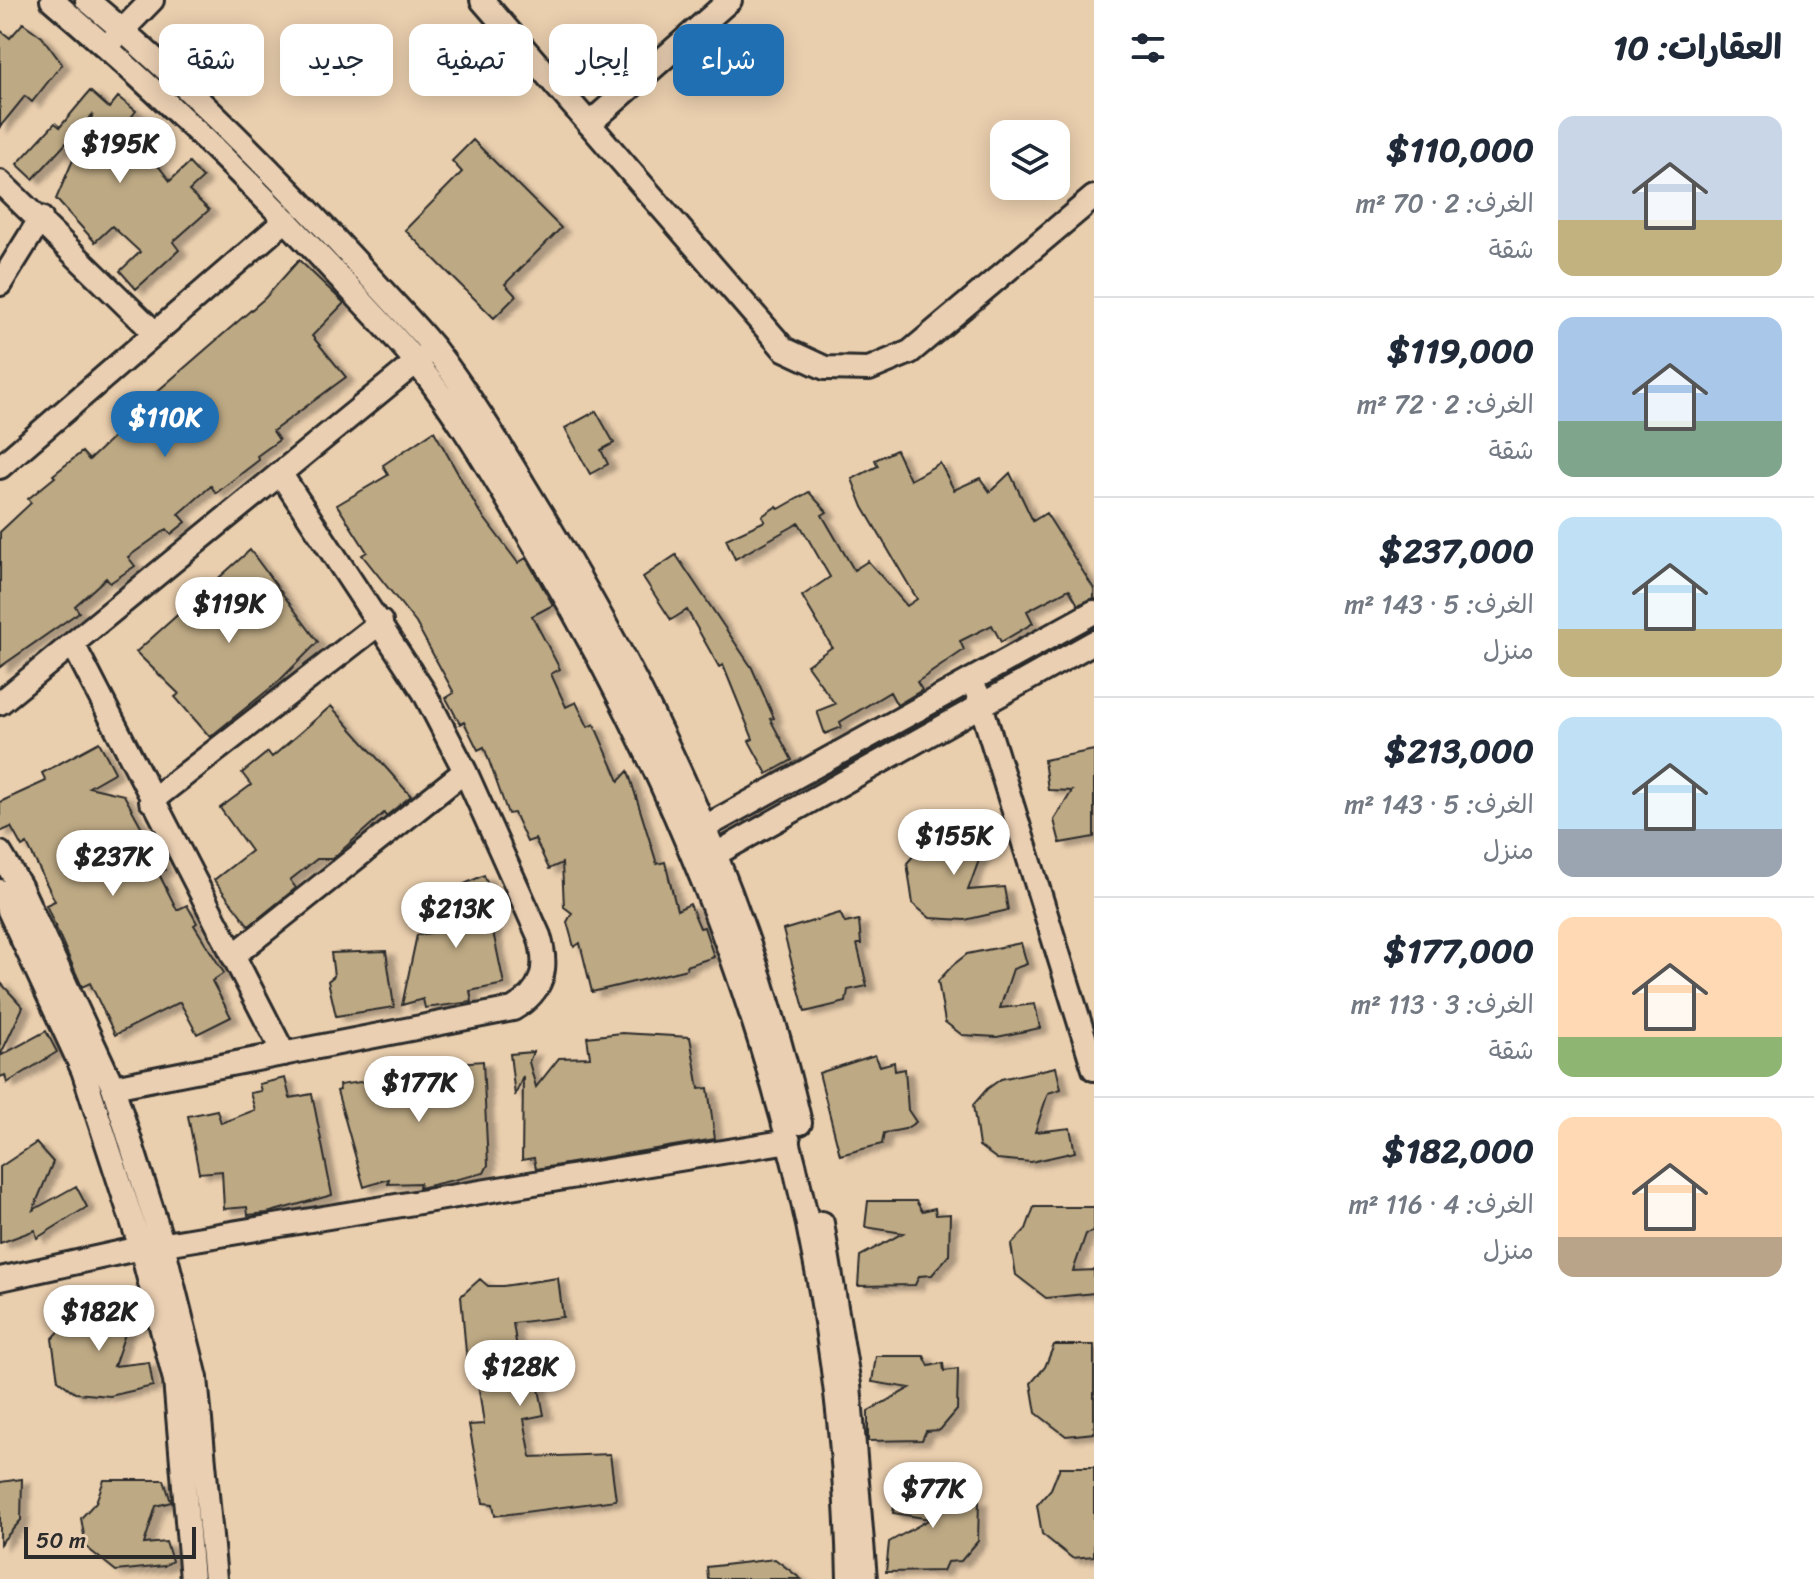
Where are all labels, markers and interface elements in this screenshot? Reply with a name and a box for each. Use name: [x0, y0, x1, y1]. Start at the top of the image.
text: العقارات: 10: [1613, 18, 1782, 78]
chip: شقة: [159, 24, 264, 96]
chip: جديد: [280, 24, 393, 96]
chip: تصفية: [409, 24, 533, 96]
chip: إيجار: [549, 24, 657, 96]
chip: شراء: [673, 24, 784, 96]
icon: filters: [1126, 26, 1170, 70]
pin: $195K: [64, 117, 176, 185]
text: $195K: [82, 120, 158, 166]
map controls: [990, 120, 1070, 200]
button: layers: [990, 120, 1070, 200]
text: $110,000: [1387, 120, 1534, 180]
icon: home: [1622, 148, 1718, 244]
text: الغرف: 2 · 70 m²: [1356, 180, 1534, 226]
text: شقة: [1489, 226, 1534, 272]
text: $119,000: [1387, 321, 1534, 381]
icon: home: [1622, 349, 1718, 445]
text: الغرف: 2 · 72 m²: [1357, 381, 1534, 427]
pin: $110K: [109, 391, 221, 459]
text: $110K: [129, 394, 201, 440]
text: شقة: [1489, 427, 1534, 473]
text: $237,000: [1380, 521, 1534, 581]
icon: home: [1622, 549, 1718, 645]
pin: $119K: [173, 577, 285, 645]
text: $119K: [193, 580, 265, 626]
text: الغرف: 5 · 143 m²: [1344, 581, 1534, 627]
text: منزل: [1483, 627, 1534, 673]
text: $213,000: [1385, 721, 1534, 781]
icon: home: [1622, 749, 1718, 845]
text: الغرف: 5 · 143 m²: [1344, 781, 1534, 827]
pin: $155K: [898, 809, 1010, 877]
text: $155K: [916, 812, 992, 858]
text: منزل: [1483, 827, 1534, 873]
pin: $237K: [57, 830, 169, 898]
text: $237K: [74, 833, 152, 879]
pin: $213K: [400, 882, 512, 950]
text: $213K: [419, 885, 493, 931]
text: $177,000: [1384, 921, 1534, 981]
icon: home: [1622, 949, 1718, 1045]
text: الغرف: 3 · 113 m²: [1351, 981, 1534, 1027]
text: شقة: [1489, 1027, 1534, 1073]
pin: $177K: [363, 1056, 475, 1124]
text: $177K: [382, 1059, 456, 1105]
text: $182,000: [1383, 1121, 1534, 1181]
icon: home: [1622, 1149, 1718, 1245]
text: الغرف: 4 · 116 m²: [1349, 1181, 1534, 1227]
text: منزل: [1483, 1227, 1534, 1273]
pin: $182K: [43, 1285, 155, 1353]
text: $182K: [61, 1288, 137, 1334]
pin: $128K: [464, 1340, 576, 1408]
text: $128K: [482, 1343, 558, 1389]
pin: $77K: [886, 1462, 980, 1530]
text: $77K: [902, 1465, 965, 1511]
text: 50 m: [36, 1521, 86, 1560]
scale bar: [24, 1523, 196, 1559]

